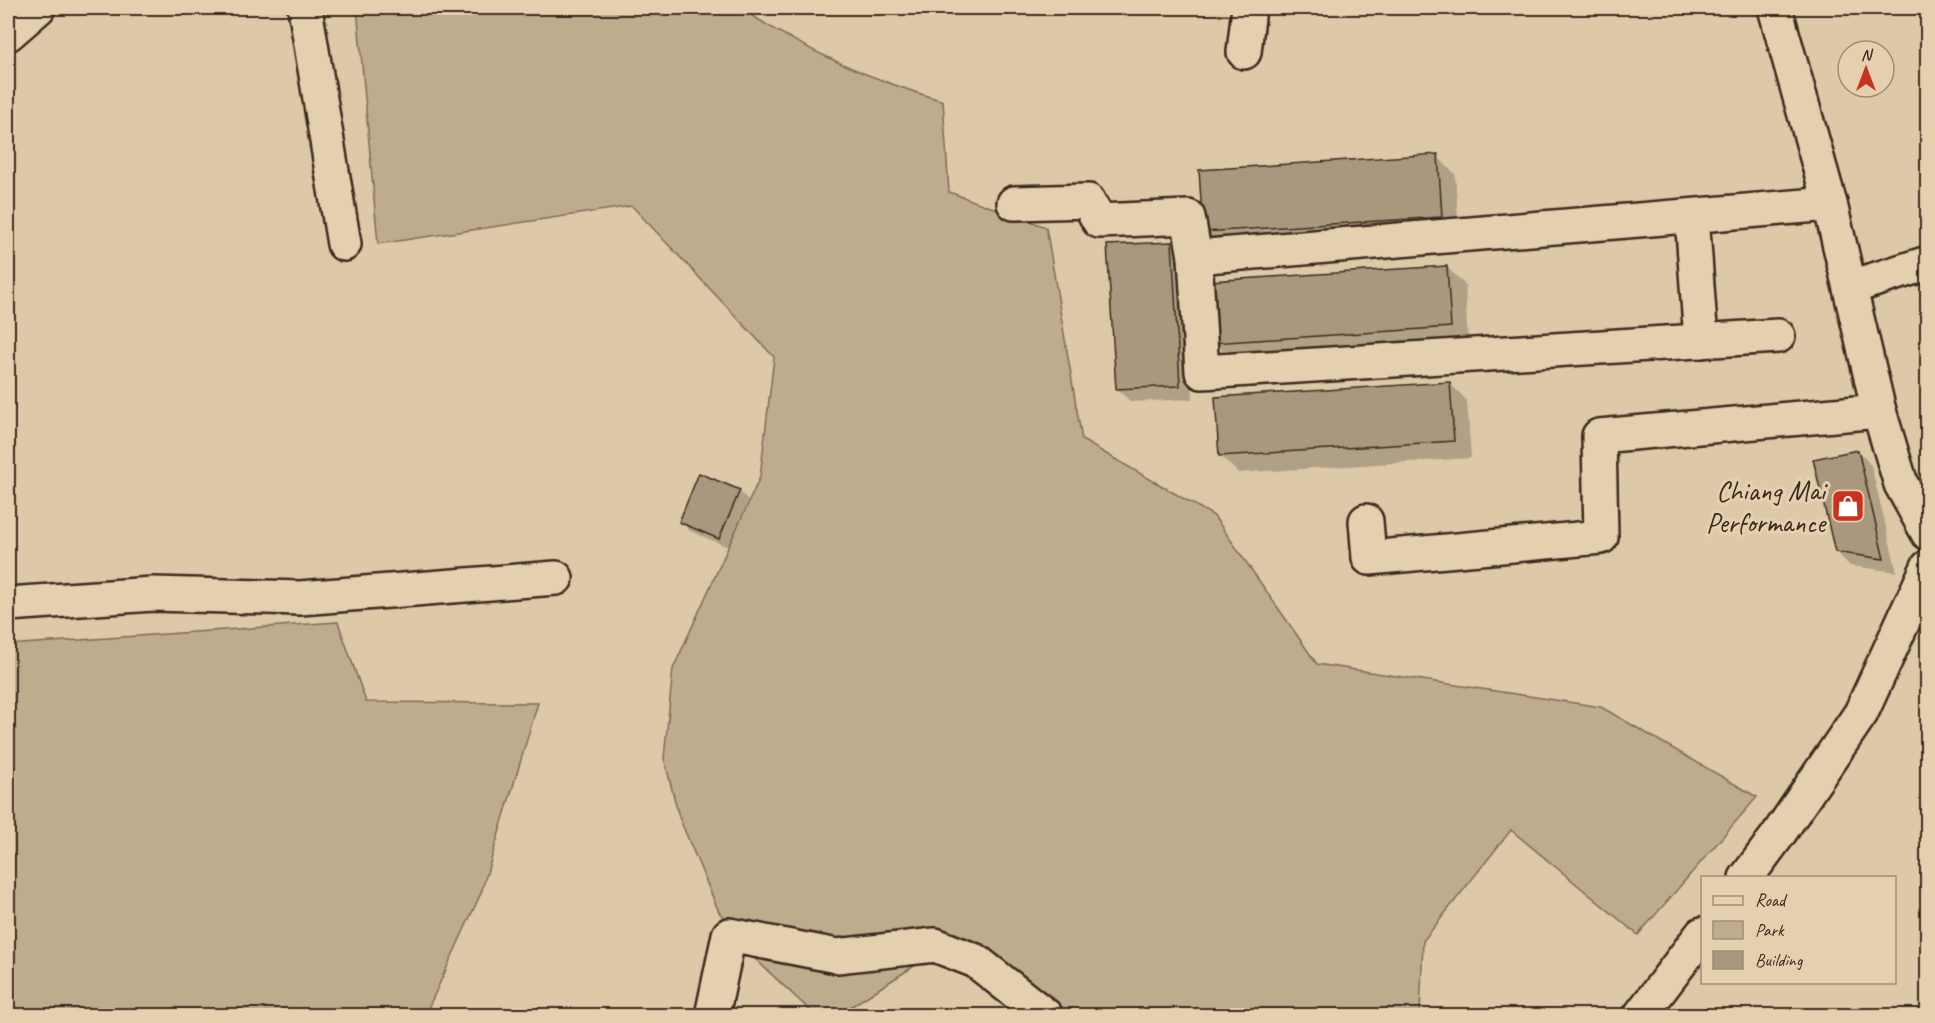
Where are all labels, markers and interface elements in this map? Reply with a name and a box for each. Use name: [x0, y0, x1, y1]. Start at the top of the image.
north arrow: [1836, 39, 1896, 99]
text: N: [1861, 45, 1874, 65]
place label: Chiang Mai Performance: [1706, 473, 1829, 540]
shop icon: Chiang Mai Performance: [1830, 488, 1866, 524]
legend: [1701, 876, 1896, 984]
text: Road: [1755, 889, 1788, 911]
text: Park: [1755, 919, 1785, 941]
text: Building: [1755, 949, 1804, 971]

